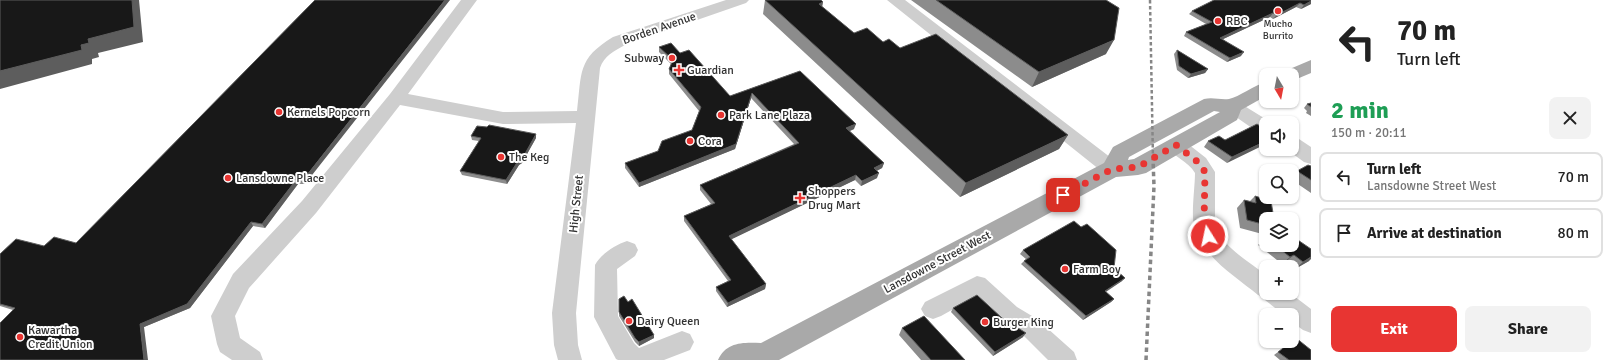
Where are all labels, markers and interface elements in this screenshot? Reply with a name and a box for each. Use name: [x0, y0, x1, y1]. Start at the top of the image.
marker: Mucho Burrito: [1273, 6, 1283, 16]
street label: Borden Avenue: [620, 9, 698, 48]
place label: RBC: [1226, 14, 1248, 29]
text: 70 m: [1397, 14, 1456, 48]
marker: RBC: [1213, 16, 1223, 26]
icon: left: [1331, 16, 1383, 68]
place label: Mucho Burrito: [1263, 18, 1293, 42]
text: Turn left: [1397, 48, 1460, 70]
place label: Subway: [624, 51, 664, 66]
marker: Subway: [667, 53, 677, 63]
place label: Guardian: [687, 63, 734, 78]
marker: Guardian: [674, 65, 684, 75]
north arrow: [1259, 68, 1299, 108]
map controls: [1259, 68, 1299, 348]
text: 2 min: [1331, 95, 1389, 125]
button: close: [1549, 97, 1591, 139]
place label: Kernels Popcorn: [287, 105, 370, 120]
marker: Kernels Popcorn: [274, 107, 284, 117]
place label: Park Lane Plaza: [729, 108, 810, 123]
marker: Park Lane Plaza: [716, 110, 726, 120]
button: sound: [1259, 116, 1299, 156]
text: 150 m · 20:11: [1331, 125, 1407, 141]
place label: Cora: [698, 134, 722, 149]
marker: Cora: [685, 136, 695, 146]
place label: The Keg: [509, 150, 549, 165]
marker: The Keg: [496, 152, 506, 162]
text: Turn left: [1367, 160, 1421, 178]
button: search: [1259, 164, 1299, 204]
icon: left: [1333, 166, 1355, 188]
text: 70 m: [1558, 168, 1589, 186]
place label: Lansdowne Place: [236, 171, 324, 186]
marker: Lansdowne Place: [223, 173, 233, 183]
street label: High Street: [566, 174, 587, 234]
pin: [1046, 178, 1080, 212]
text: Lansdowne Street West: [1367, 178, 1496, 194]
place label: Shoppers Drug Mart: [808, 184, 860, 213]
icon: arrive: [1052, 184, 1074, 206]
marker: Shoppers Drug Mart: [795, 193, 805, 203]
button: layers: [1259, 212, 1299, 252]
position arrow: [1187, 215, 1229, 257]
icon: arrive: [1333, 222, 1355, 244]
text: Arrive at destination: [1367, 224, 1502, 242]
text: 80 m: [1558, 224, 1589, 242]
street label: Lansdowne Street West: [881, 228, 993, 297]
button: +: [1259, 260, 1299, 300]
place label: Farm Boy: [1073, 262, 1121, 277]
marker: Farm Boy: [1060, 264, 1070, 274]
button: Exit: [1331, 306, 1457, 352]
button: Share: [1465, 306, 1591, 352]
button: −: [1259, 308, 1299, 348]
place label: Dairy Queen: [637, 314, 700, 329]
place label: Burger King: [993, 315, 1054, 330]
marker: Dairy Queen: [624, 316, 634, 326]
marker: Burger King: [980, 317, 990, 327]
place label: Kawartha Credit Union: [28, 323, 92, 352]
marker: Kawartha Credit Union: [15, 332, 25, 342]

